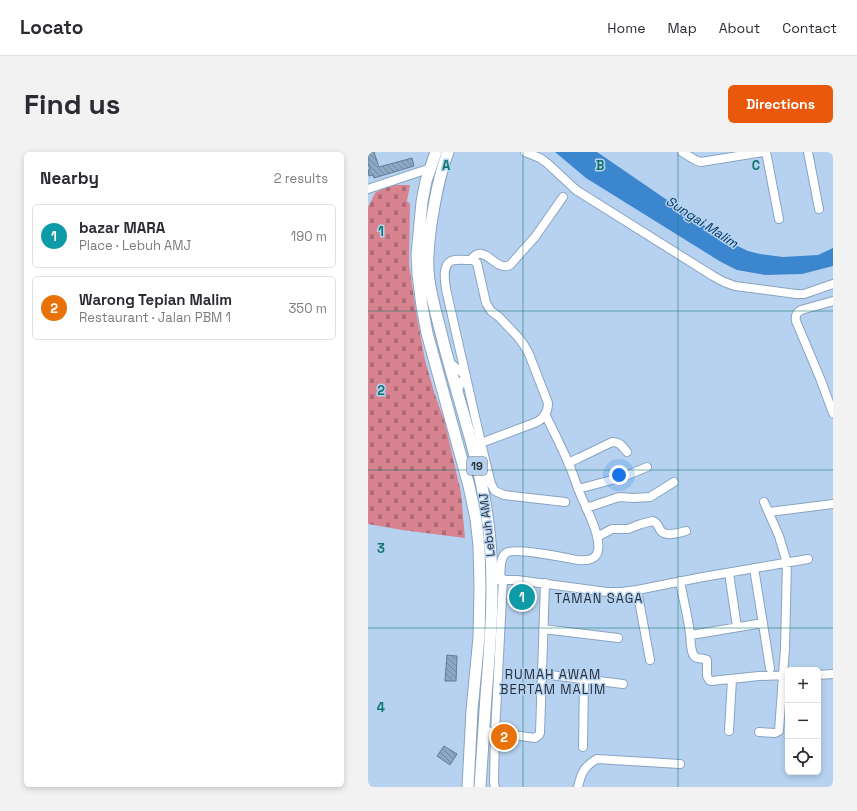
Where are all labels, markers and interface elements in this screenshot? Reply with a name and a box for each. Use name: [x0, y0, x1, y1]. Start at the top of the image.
text: Locato: [20, 15, 83, 40]
text: Home: [607, 19, 645, 37]
text: Map: [667, 19, 697, 37]
text: About: [719, 19, 760, 37]
text: Contact: [782, 19, 837, 37]
button: Directions: [728, 85, 833, 123]
text: Find us: [24, 86, 121, 122]
text: A: [442, 157, 451, 174]
text: B: [596, 157, 605, 174]
text: C: [752, 157, 760, 174]
text: Nearby: [40, 167, 99, 189]
text: 2 results: [274, 170, 328, 187]
water label: Sungai Malim: [663, 192, 742, 252]
text: bazar MARA: [79, 218, 165, 237]
text: 1: [378, 223, 384, 240]
text: 1: [51, 228, 57, 245]
text: 190 m: [291, 228, 327, 245]
text: Place · Lebuh AMJ: [79, 237, 191, 254]
text: Warong Tepian Malim: [79, 290, 232, 309]
text: 2: [50, 300, 58, 317]
text: 350 m: [289, 300, 327, 317]
text: Restaurant · Jalan PBM 1: [79, 309, 231, 326]
text: 2: [377, 382, 385, 399]
road number: 19: [467, 457, 487, 475]
your location: [609, 465, 629, 485]
street label: Lebuh AMJ: [475, 492, 499, 558]
text: 3: [377, 540, 385, 557]
pin: 1: [509, 582, 535, 612]
district label: TAMAN SAGA: [554, 590, 644, 607]
district label: RUMAH AWAM BERTAM MALIM: [500, 666, 606, 698]
map controls: [785, 667, 821, 775]
button: +: [785, 667, 821, 703]
text: 4: [377, 699, 385, 716]
button: −: [785, 703, 821, 739]
pin: 2: [491, 722, 517, 752]
button: locate: [785, 739, 821, 775]

